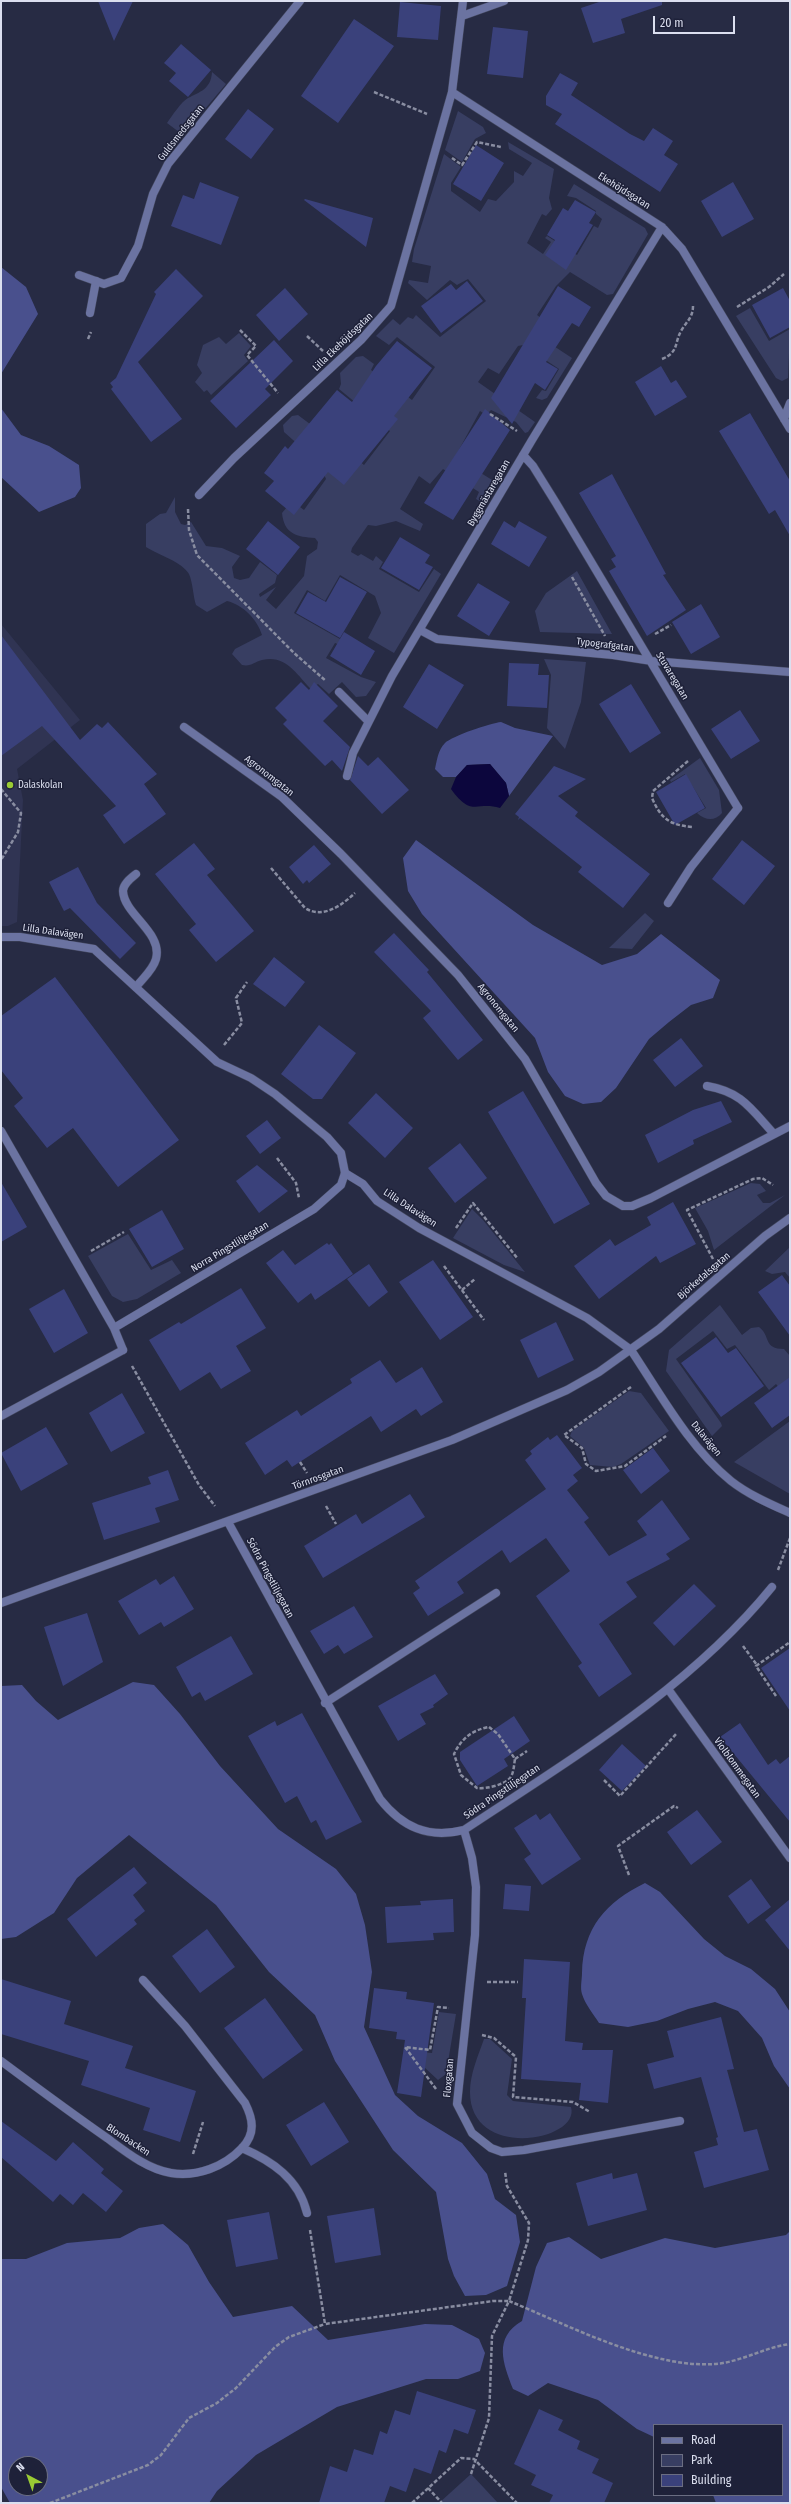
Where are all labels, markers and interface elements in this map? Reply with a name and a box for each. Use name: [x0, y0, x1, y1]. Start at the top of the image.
scale bar: [655, 8, 737, 34]
text: 20 m: [660, 16, 684, 30]
street label: Guldsmedsgatan: [155, 102, 207, 164]
street label: Ekehöjdsgatan: [596, 170, 652, 212]
street label: Lilla Ekehöjdsgatan: [310, 310, 376, 374]
street label: Byggmästaregatan: [465, 457, 513, 529]
street label: Typografgatan: [576, 636, 634, 654]
street label: Stuvaregatan: [653, 650, 691, 702]
street label: Agronomgatan: [242, 753, 296, 799]
place label: Dalaskolan: [18, 779, 63, 791]
marker: Dalaskolan: [5, 780, 15, 790]
street label: Lilla Dalavägen: [22, 922, 84, 942]
street label: Agronomgatan: [475, 981, 521, 1035]
street label: Lilla Dalavägen: [381, 1186, 439, 1230]
street label: Norra Pingstliljegatan: [189, 1219, 271, 1275]
street label: Björkedalsgatan: [675, 1250, 733, 1302]
street label: Dalavägen: [688, 1419, 724, 1459]
street label: Törnrosgatan: [291, 1463, 345, 1493]
street label: Södra Pingstliljegatan: [244, 1536, 296, 1620]
street label: Violblommegatan: [711, 1735, 763, 1801]
street label: Södra Pingstliljegatan: [462, 1762, 542, 1822]
street label: Floxgatan: [441, 2058, 457, 2098]
street label: Blombacken: [104, 2121, 152, 2159]
legend: [653, 2424, 783, 2496]
text: Road: [691, 2433, 716, 2447]
text: Park: [691, 2453, 712, 2467]
north arrow: [8, 2456, 48, 2496]
text: N: [14, 2460, 27, 2474]
text: Building: [691, 2473, 731, 2487]

